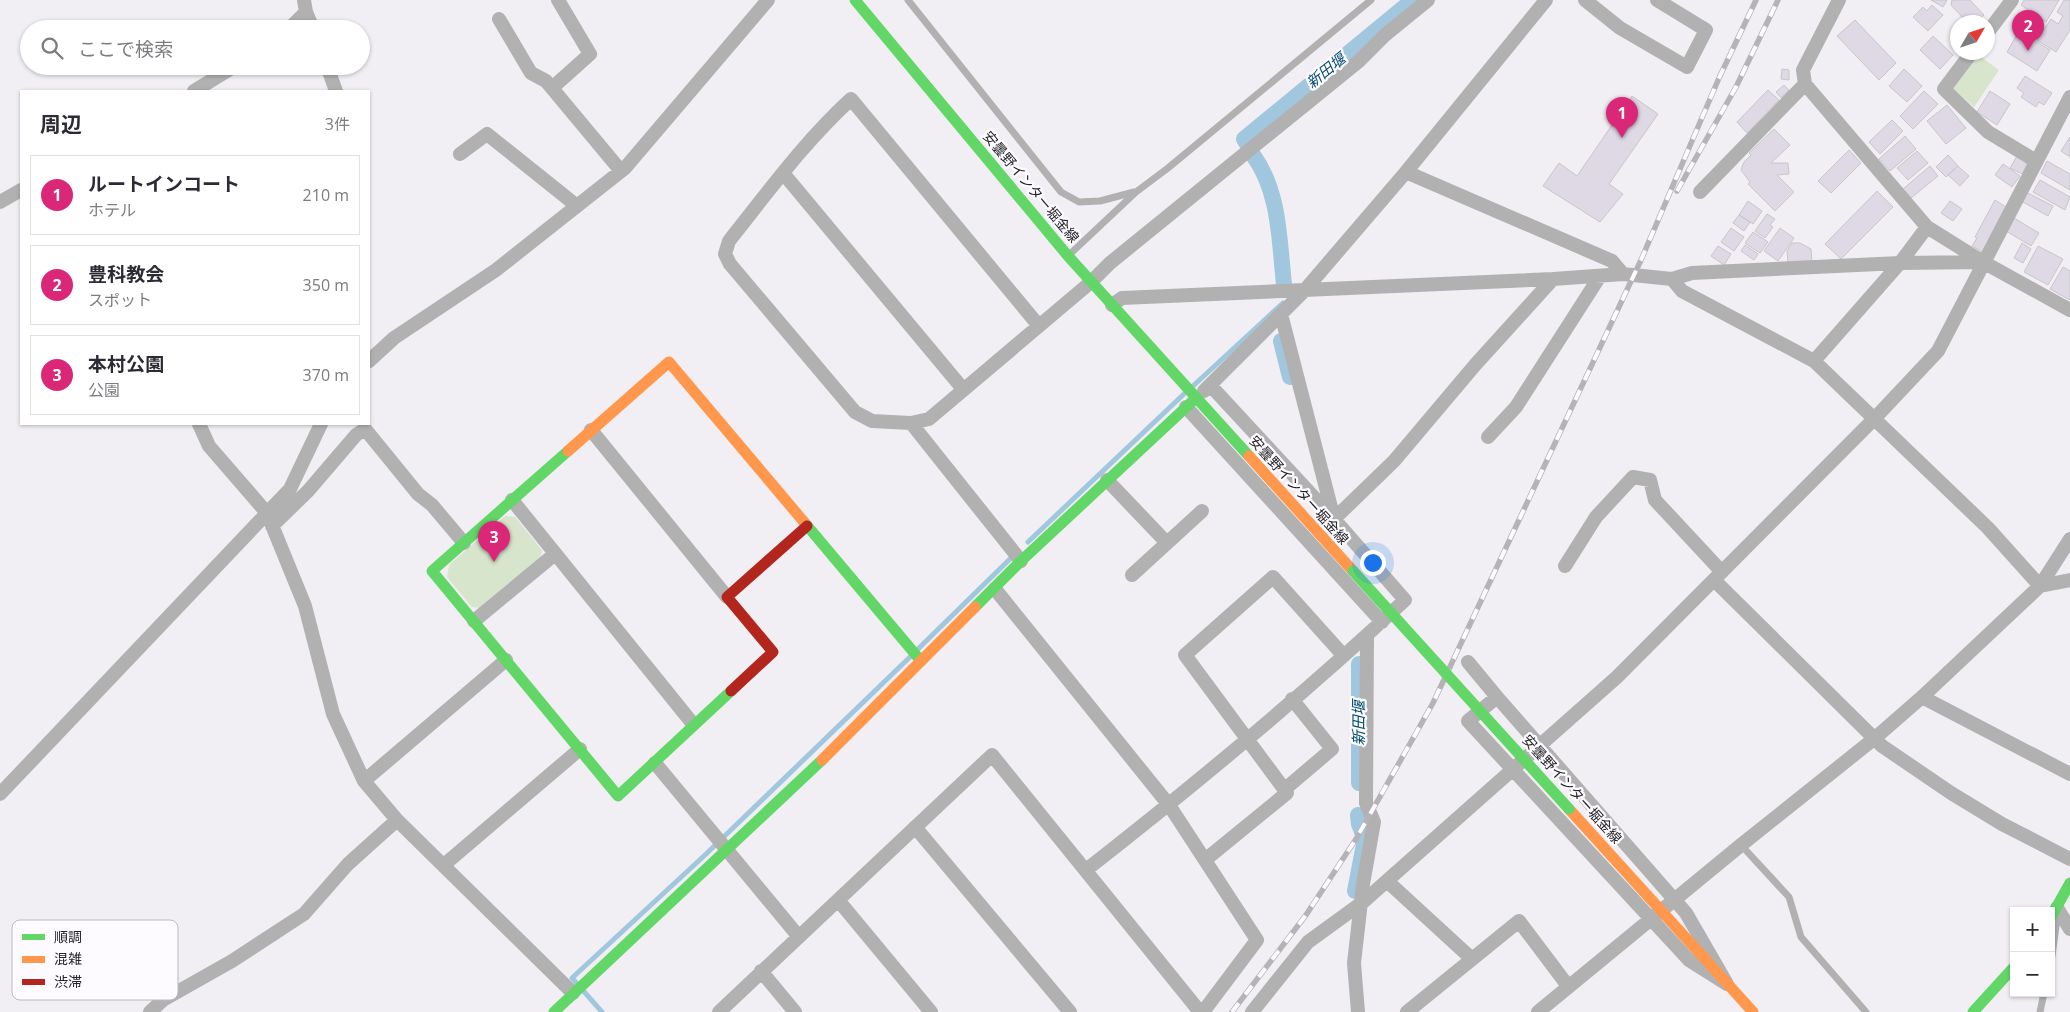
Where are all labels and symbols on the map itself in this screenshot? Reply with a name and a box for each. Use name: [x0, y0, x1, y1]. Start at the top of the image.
pin: 2: [2012, 10, 2044, 51]
north arrow: [1950, 15, 1995, 60]
water label: 新田堰: [1302, 46, 1351, 92]
pin: 1: [1606, 97, 1638, 138]
street label: 安曇野インター堀金線: [979, 127, 1084, 246]
street label: 安曇野インター堀金線: [1245, 431, 1353, 548]
pin: 3: [478, 521, 510, 562]
your location: [1360, 550, 1386, 576]
water label: 新田堰: [1348, 698, 1368, 746]
street label: 安曇野インター堀金線: [1518, 730, 1626, 847]
legend: [12, 920, 178, 1000]
text: 順調: [54, 927, 82, 946]
text: 混雑: [54, 949, 82, 968]
text: 渋滞: [54, 972, 82, 991]

